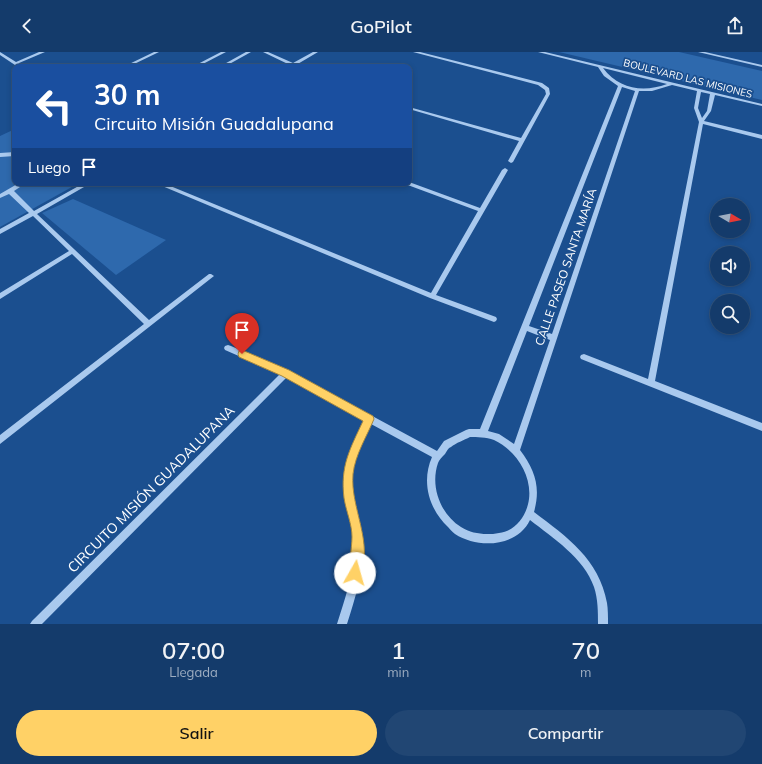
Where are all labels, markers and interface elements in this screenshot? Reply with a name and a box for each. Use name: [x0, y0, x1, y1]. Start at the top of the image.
icon: back: [16, 15, 38, 37]
text: GoPilot: [350, 15, 412, 38]
icon: share: [724, 15, 746, 37]
street label: BOULEVARD LAS MISIONES: [622, 56, 754, 101]
text: 30 m: [94, 77, 160, 112]
icon: left: [28, 80, 80, 132]
text: Circuito Misión Guadalupana: [94, 112, 334, 135]
icon: arrive: [78, 156, 100, 178]
text: Luego: [28, 158, 70, 177]
street label: CALLE PASEO SANTA MARÍA: [531, 186, 600, 348]
north arrow: [710, 198, 750, 238]
map controls: [710, 198, 750, 334]
button: sound: [710, 246, 750, 286]
button: search: [710, 294, 750, 334]
pin: [225, 313, 259, 354]
icon: arrive: [231, 319, 253, 341]
street label: CIRCUITO MISIÓN GUADALUPANA: [64, 401, 239, 576]
position arrow: [334, 552, 376, 594]
text: 07:00: [162, 635, 225, 665]
text: 1: [391, 635, 405, 665]
text: 70: [571, 635, 600, 665]
text: Llegada: [169, 664, 218, 680]
text: min: [387, 664, 409, 680]
text: m: [580, 664, 591, 680]
button: Salir: [16, 710, 377, 756]
button: Compartir: [385, 710, 746, 756]

